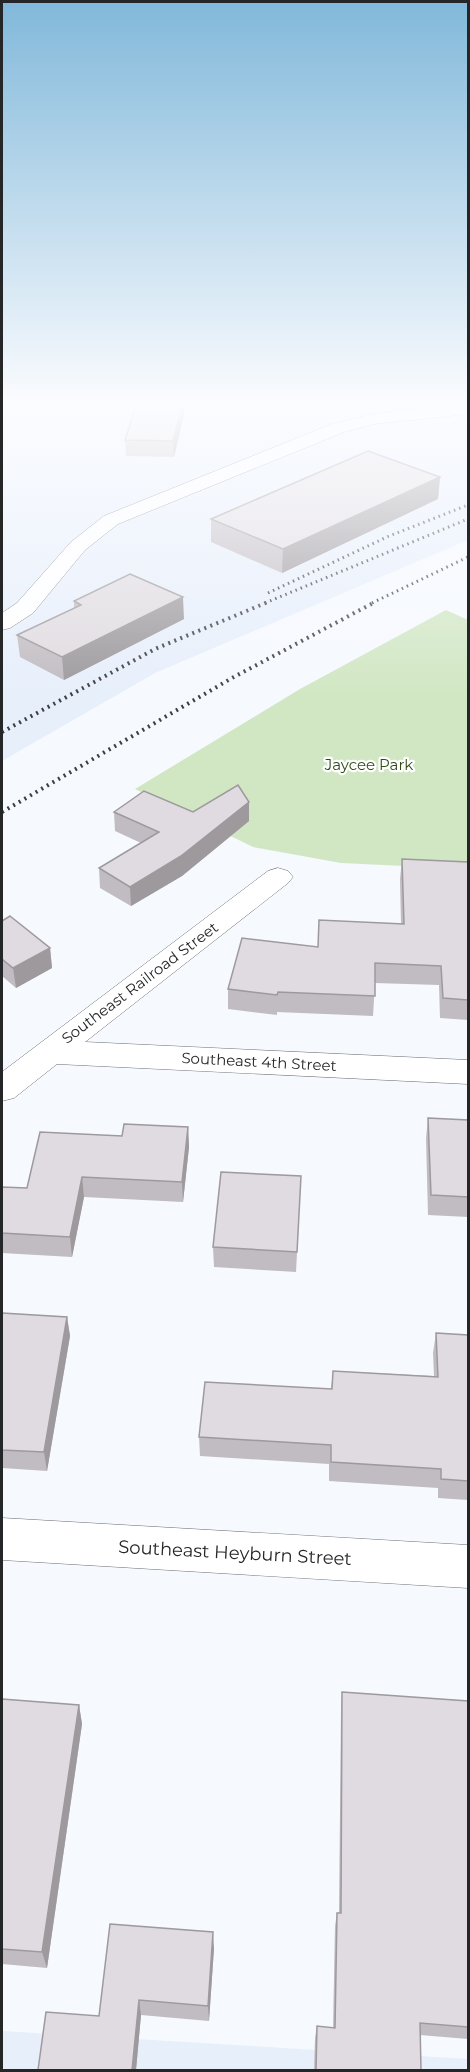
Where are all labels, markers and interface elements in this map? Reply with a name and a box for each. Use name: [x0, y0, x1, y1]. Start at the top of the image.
park label: Jaycee Park: [324, 755, 413, 774]
street label: Southeast Railroad Street: [58, 917, 222, 1048]
street label: Southeast 4th Street: [181, 1048, 337, 1075]
street label: Southeast Heyburn Street: [118, 1536, 352, 1570]

